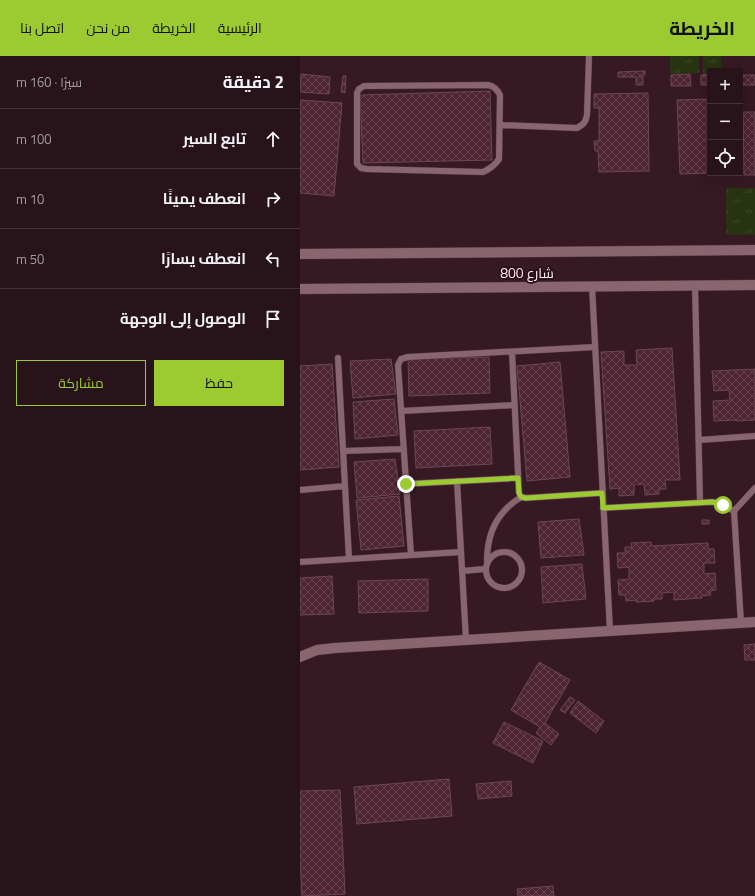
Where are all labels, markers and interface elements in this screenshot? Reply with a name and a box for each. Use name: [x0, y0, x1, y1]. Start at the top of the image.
text: الخريطة: [669, 13, 735, 42]
text: اتصل بنا: [20, 17, 64, 38]
text: من نحن: [86, 17, 130, 38]
text: الخريطة: [152, 17, 196, 38]
text: الرئيسية: [218, 17, 262, 38]
map controls: [707, 68, 743, 176]
button: +: [707, 68, 743, 104]
text: 2 دقيقة: [223, 69, 284, 95]
text: سيرًا · 160 m: [16, 72, 82, 92]
button: −: [707, 104, 743, 140]
text: تابع السير: [183, 127, 246, 150]
icon: ahead: [262, 128, 284, 150]
text: 100 m: [16, 129, 52, 149]
button: locate: [707, 140, 743, 176]
text: انعطف يمينًا: [163, 187, 246, 210]
icon: right: [262, 188, 284, 210]
text: 10 m: [16, 189, 44, 209]
text: انعطف يسارًا: [161, 247, 246, 270]
icon: left: [262, 248, 284, 270]
text: 50 m: [16, 249, 44, 269]
street label: شارع 800: [500, 262, 554, 283]
text: الوصول إلى الوجهة: [120, 307, 246, 330]
icon: arrive: [262, 308, 284, 330]
button: مشاركة: [16, 360, 146, 406]
button: حفظ: [154, 360, 284, 406]
route end: [397, 475, 415, 493]
route start: [714, 496, 732, 514]

